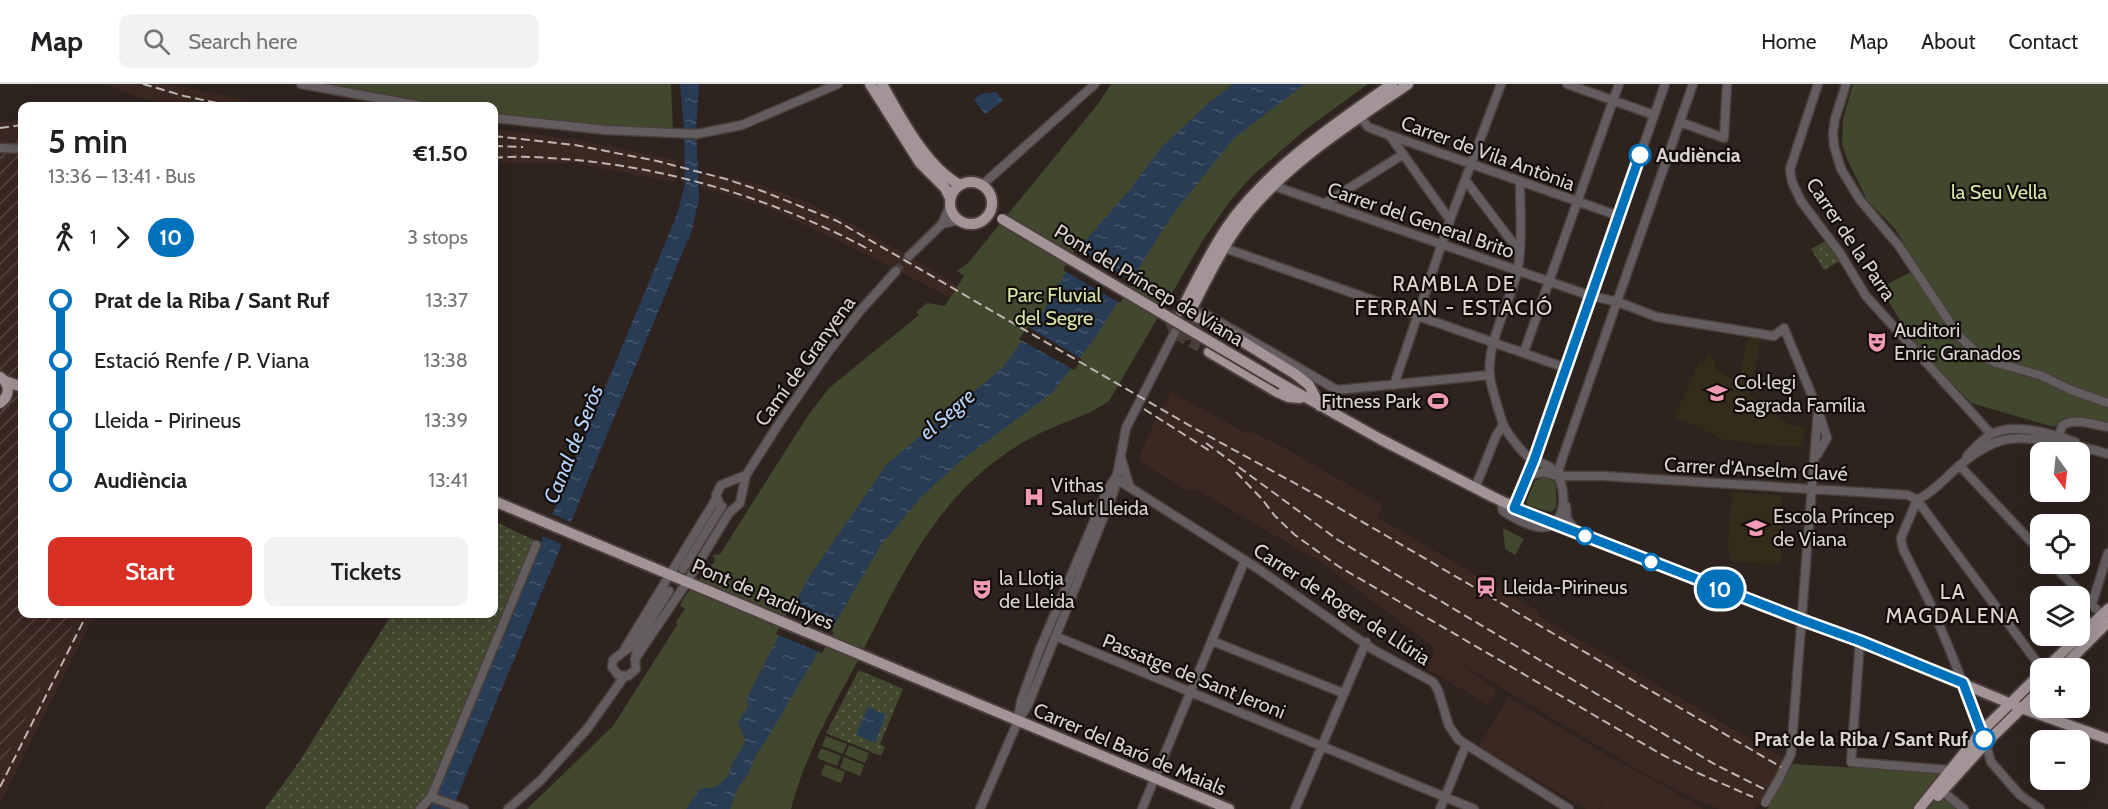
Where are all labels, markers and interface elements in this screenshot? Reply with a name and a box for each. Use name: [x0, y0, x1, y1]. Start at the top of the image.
search box: [119, 14, 539, 68]
text: Map: [30, 24, 83, 58]
icon: search: [140, 25, 173, 58]
text: Search here: [188, 28, 297, 55]
text: Home: [1761, 29, 1817, 54]
text: Map: [1850, 29, 1888, 54]
text: About: [1921, 29, 1975, 54]
text: Contact: [2008, 29, 2078, 54]
street label: Carrer de Vila Antònia: [1398, 110, 1579, 196]
text: 5 min: [48, 121, 128, 161]
text: €1.50: [414, 140, 468, 167]
place label: Audiència: [1656, 143, 1741, 167]
marker: Audiència: [1629, 144, 1651, 166]
text: 13:36 – 13:41 · Bus: [48, 164, 196, 188]
street label: Carrer de la Parra: [1801, 173, 1901, 305]
street label: Carrer del General Brito: [1324, 177, 1518, 263]
park label: la Seu Vella: [1951, 180, 2047, 204]
street label: Pont del Príncep de Viana: [1050, 219, 1248, 351]
icon: walk: [48, 221, 81, 254]
icon: forward: [106, 221, 139, 254]
text: 1: [90, 225, 97, 249]
text: 10: [160, 225, 182, 250]
text: 3 stops: [407, 225, 468, 249]
district label: RAMBLA DE FERRAN - ESTACIÓ: [1354, 271, 1554, 320]
park label: Parc Fluvial del Segre: [1007, 283, 1102, 330]
text: Prat de la Riba / Sant Ruf: [94, 287, 329, 314]
text: 13:37: [426, 288, 468, 312]
street label: Camí de Granyena: [750, 291, 860, 431]
place label: Auditori Enric Granados: [1894, 318, 2020, 365]
theatre icon: Auditori Enric Granados: [1865, 330, 1889, 354]
text: Estació Renfe / P. Viana: [94, 347, 309, 374]
text: 13:38: [424, 348, 468, 372]
place label: Col·legi Sagrada Família: [1734, 370, 1866, 417]
water label: Canal de Seròs: [538, 381, 608, 507]
school or university icon: Col·legi Sagrada Família: [1705, 381, 1729, 405]
water label: el Segre: [914, 383, 980, 445]
place label: Fitness Park: [1321, 389, 1421, 413]
sports icon: Fitness Park: [1426, 389, 1450, 413]
text: Lleida - Pirineus: [94, 407, 241, 434]
text: 13:39: [424, 408, 468, 432]
north arrow: [2030, 442, 2090, 502]
map controls: [2030, 442, 2090, 790]
street label: Carrer d'Anselm Clavé: [1663, 452, 1849, 486]
text: Audiència: [94, 467, 187, 494]
text: 13:41: [428, 468, 468, 492]
place label: Vithas Salut Lleida: [1051, 473, 1149, 520]
hospital icon: Vithas Salut Lleida: [1022, 485, 1046, 509]
place label: Escola Príncep de Viana: [1773, 504, 1894, 551]
button: locate: [2030, 514, 2090, 574]
school or university icon: Escola Príncep de Viana: [1744, 516, 1768, 540]
unlabelled marker: [1576, 527, 1594, 545]
button: Start: [48, 537, 252, 606]
button: Tickets: [264, 537, 468, 606]
street label: Carrer de Roger de Llúria: [1249, 538, 1435, 670]
street label: Pont de Pardinyes: [688, 553, 838, 635]
unlabelled marker: [1642, 553, 1660, 571]
place label: la Llotja de Lleida: [999, 566, 1075, 613]
line badge: 10: [1693, 570, 1747, 608]
station icon: Lleida-Pirineus: [1474, 575, 1498, 599]
place label: Lleida-Pirineus: [1503, 575, 1628, 599]
theatre icon: la Llotja de Lleida: [970, 577, 994, 601]
text: 10: [1709, 577, 1731, 602]
district label: LA MAGDALENA: [1885, 579, 2021, 628]
button: layers: [2030, 586, 2090, 646]
street label: Passatge de Sant Jeroni: [1099, 628, 1289, 724]
button: +: [2030, 658, 2090, 718]
street label: Carrer del Baró de Maials: [1030, 697, 1230, 801]
place label: Prat de la Riba / Sant Ruf: [1754, 727, 1968, 751]
marker: Prat de la Riba / Sant Ruf: [1973, 728, 1995, 750]
button: −: [2030, 730, 2090, 790]

